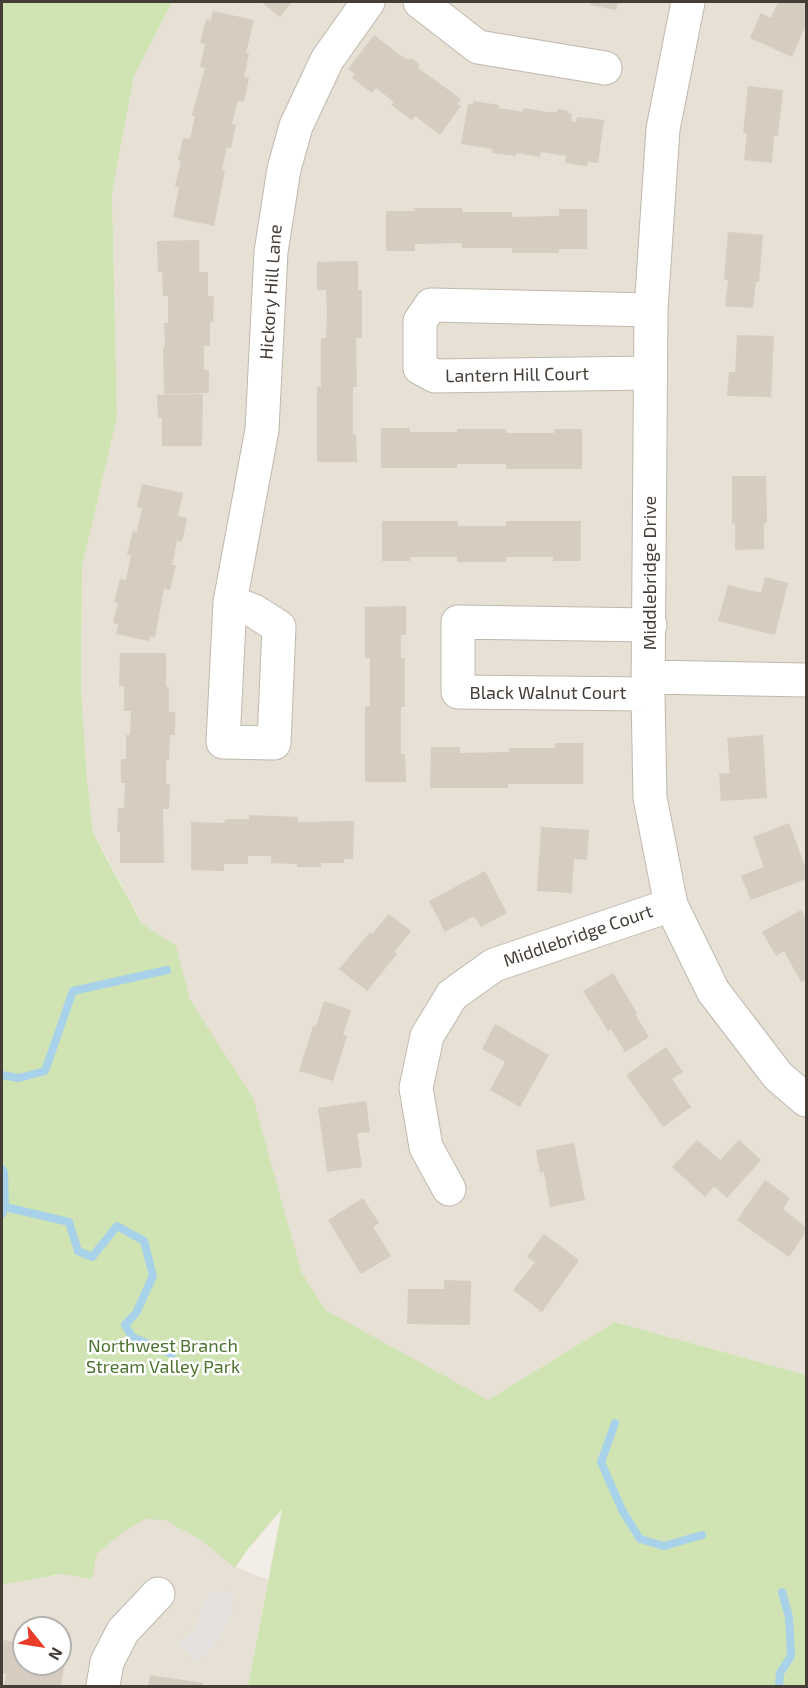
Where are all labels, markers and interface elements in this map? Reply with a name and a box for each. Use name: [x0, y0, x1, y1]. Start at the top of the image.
street label: Hickory Hill Lane: [255, 224, 287, 360]
street label: Lantern Hill Court: [445, 363, 589, 387]
street label: Middlebridge Drive: [639, 496, 661, 650]
street label: Black Walnut Court: [470, 682, 626, 704]
street label: Middlebridge Court: [500, 900, 656, 972]
park label: Northwest Branch Stream Valley Park: [86, 1335, 240, 1378]
north arrow: [12, 1616, 72, 1676]
text: N: [45, 1644, 67, 1664]

